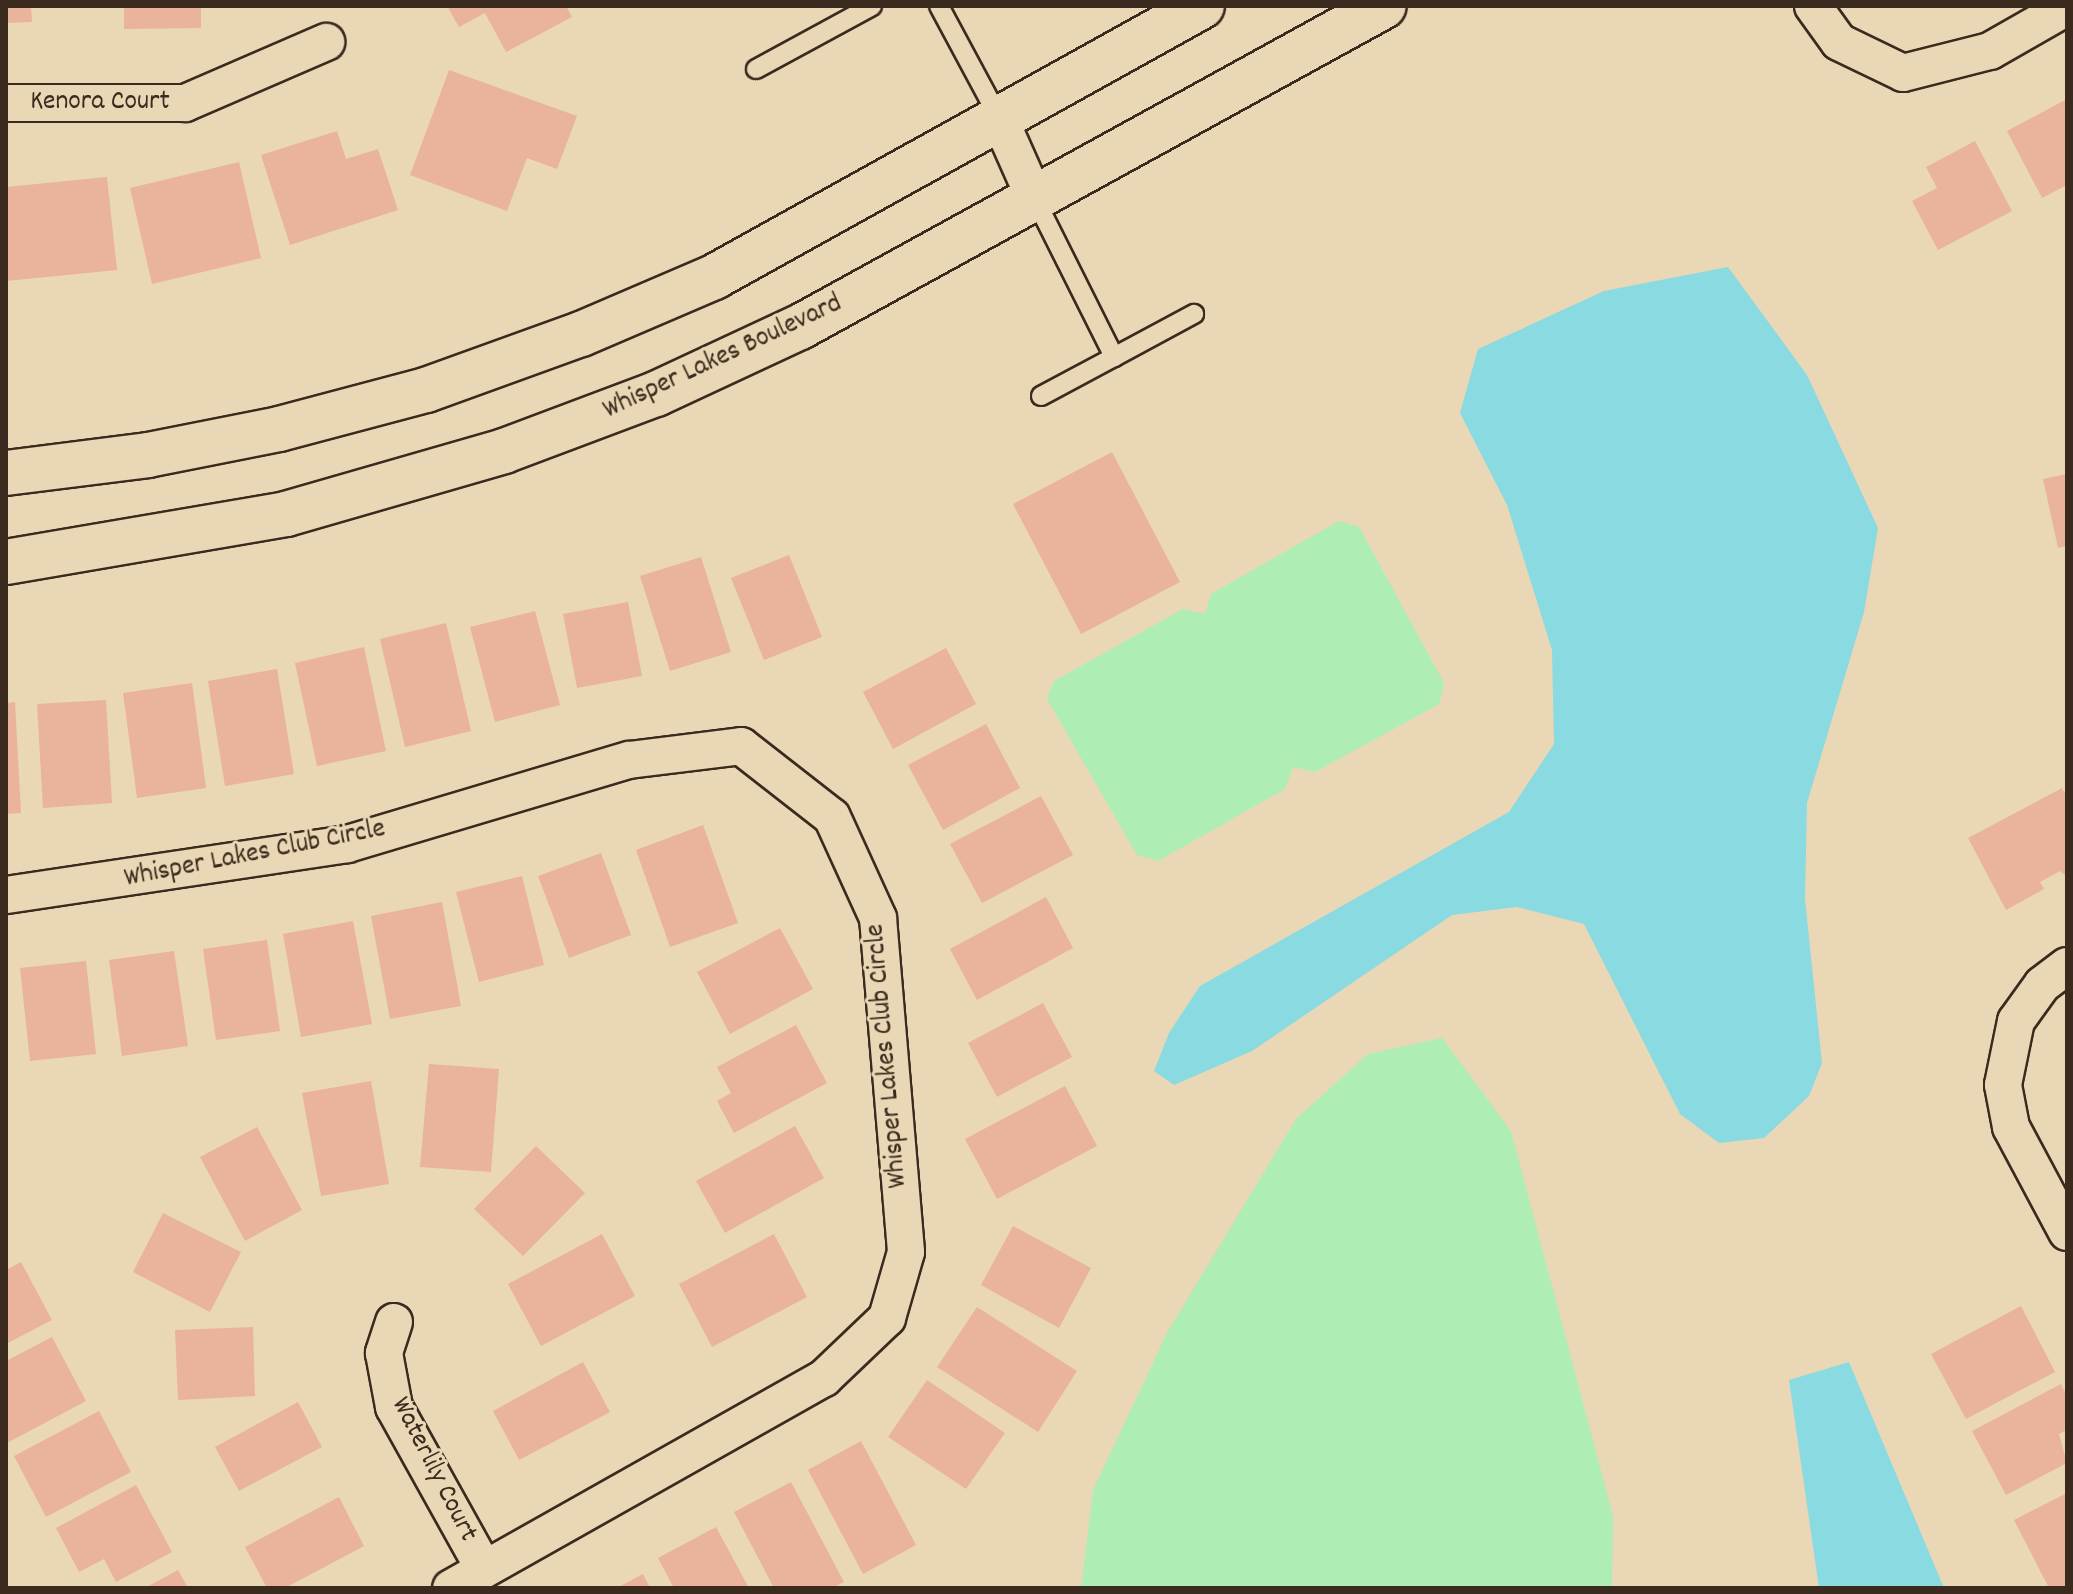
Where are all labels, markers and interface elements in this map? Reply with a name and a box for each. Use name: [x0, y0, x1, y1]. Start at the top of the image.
street label: Kenora Court: [30, 86, 170, 120]
street label: Whisper Lakes Boulevard: [598, 288, 848, 428]
street label: Whisper Lakes Club Circle: [122, 813, 388, 897]
street label: Whisper Lakes Club Circle: [860, 922, 916, 1190]
street label: Waterlily Court: [382, 1392, 484, 1548]

